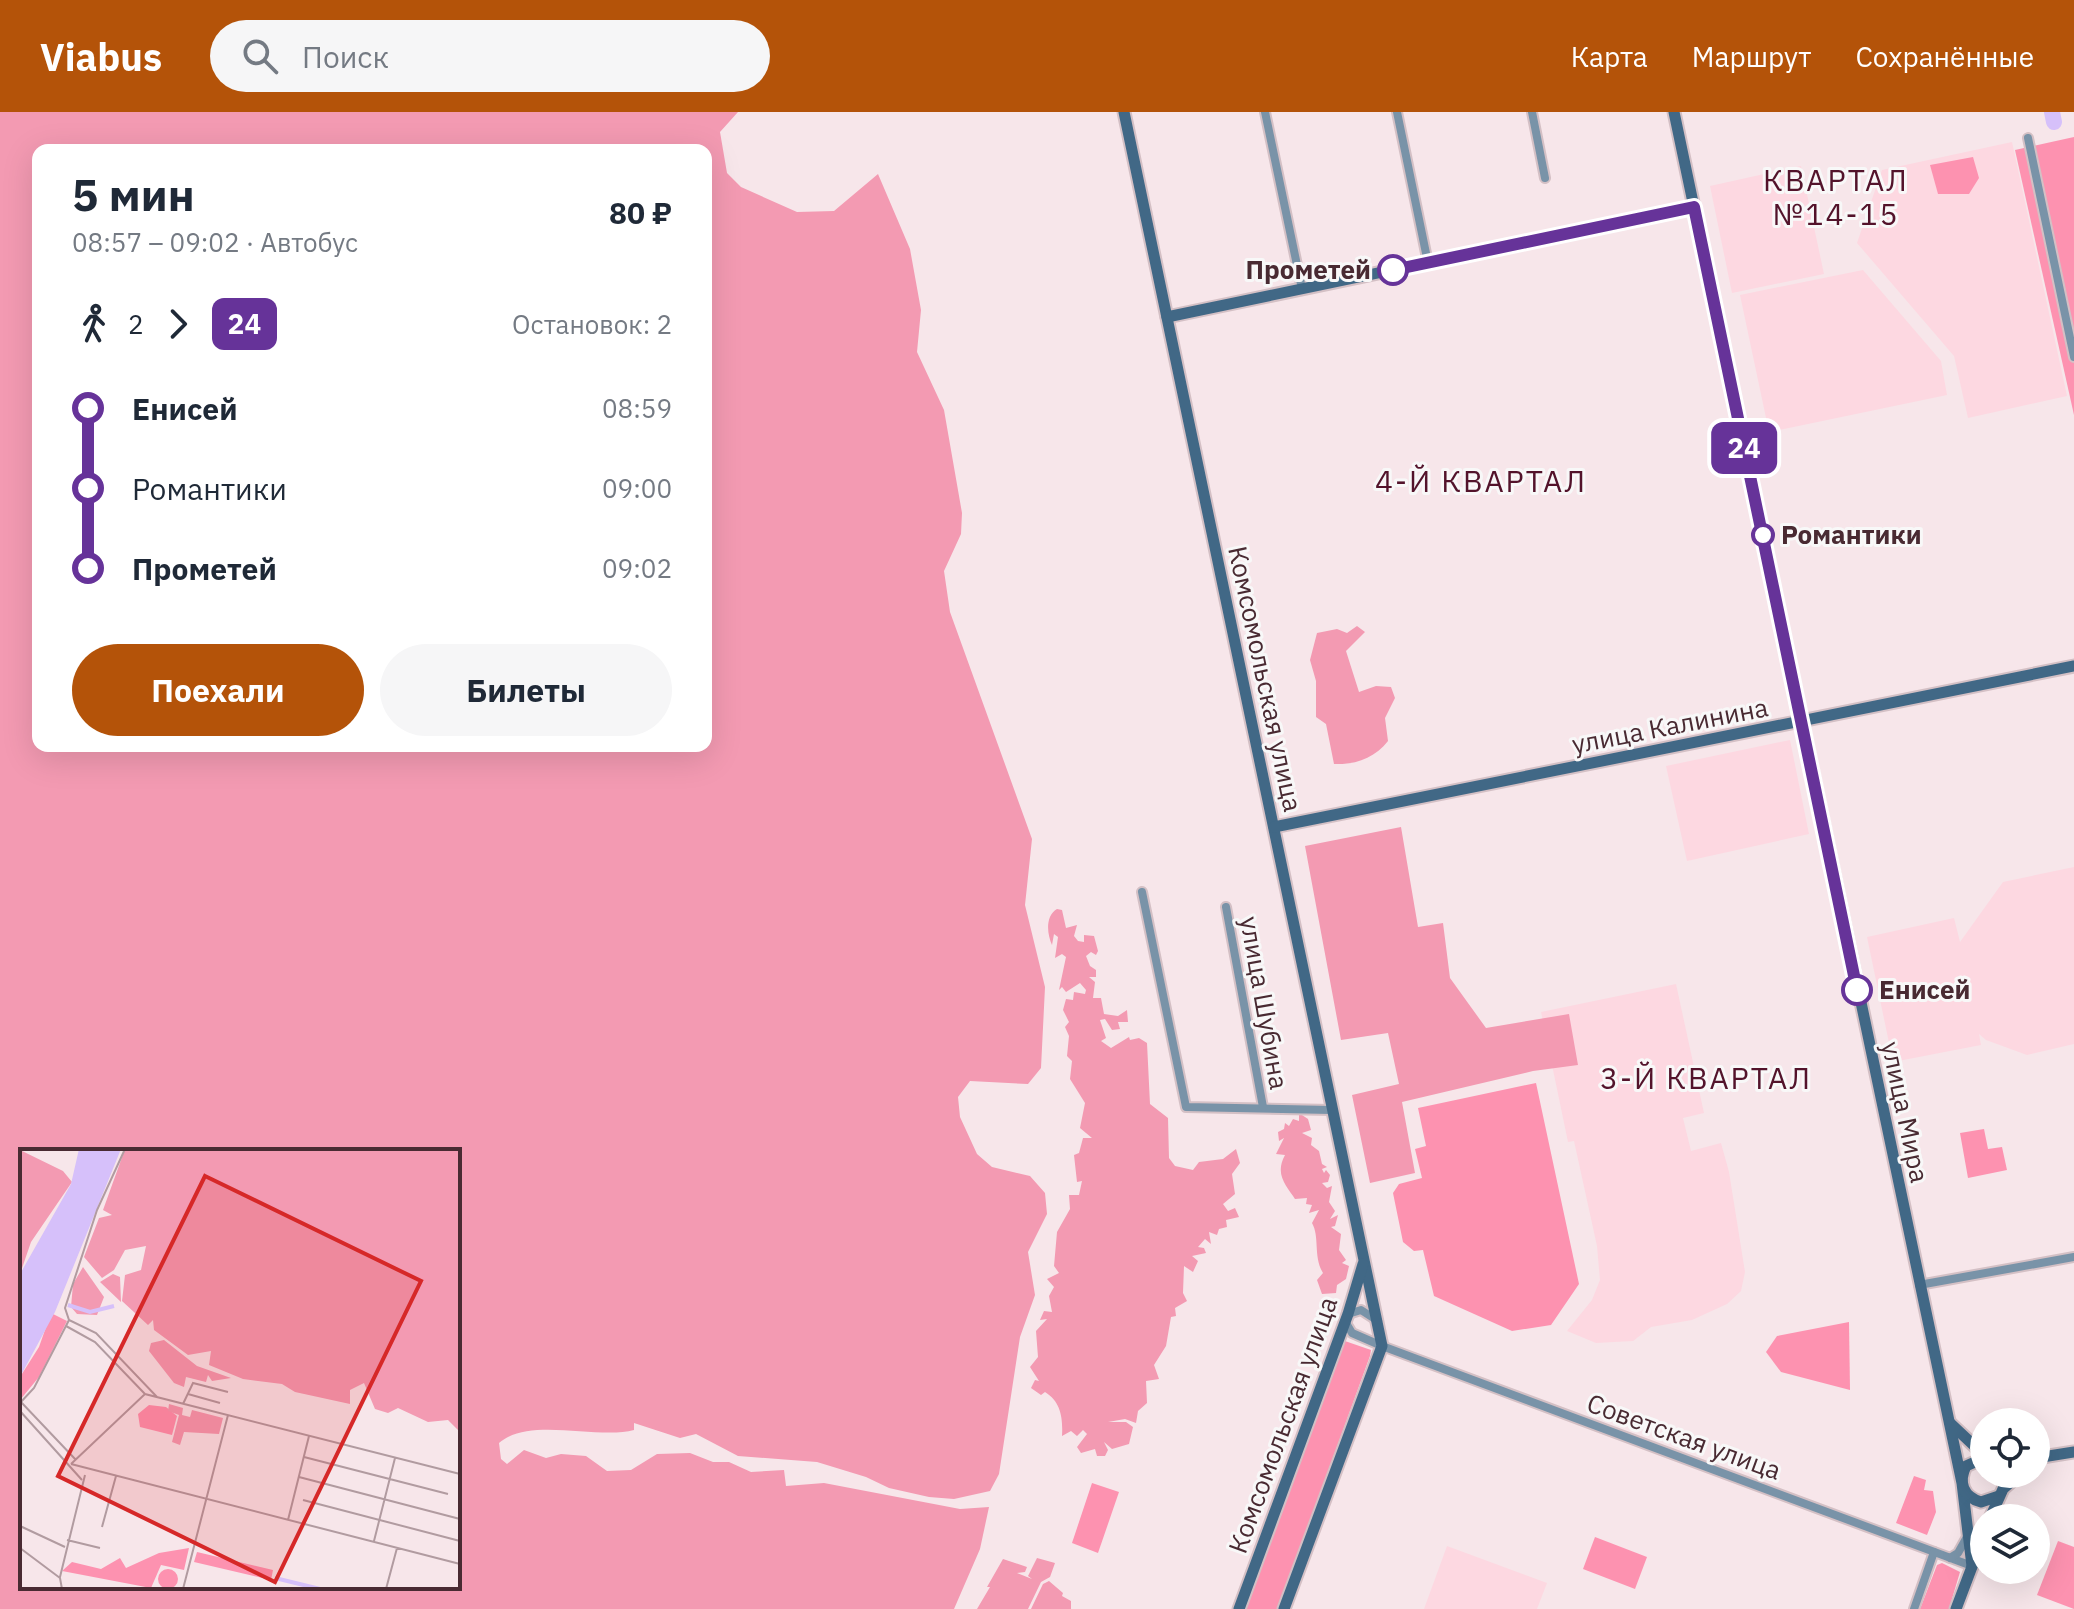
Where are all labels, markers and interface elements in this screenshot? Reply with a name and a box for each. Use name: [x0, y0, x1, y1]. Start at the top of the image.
search box: [210, 20, 770, 92]
text: Viabus: [40, 32, 162, 81]
icon: search: [238, 34, 282, 78]
text: Поиск: [302, 37, 389, 76]
text: Карта: [1571, 38, 1648, 75]
text: Маршрут: [1692, 38, 1811, 75]
text: Сохранённые: [1855, 38, 2034, 75]
district label: КВАРТАЛ №14-15: [1763, 160, 1909, 233]
text: 5 мин: [72, 166, 195, 223]
text: 80 ₽: [609, 193, 672, 232]
text: 08:57 – 09:02 · Автобус: [72, 225, 358, 259]
place label: Прометей: [1246, 252, 1371, 286]
marker: Прометей: [1378, 255, 1408, 285]
icon: walk: [72, 302, 116, 346]
icon: forward: [156, 302, 200, 346]
text: 24: [228, 305, 261, 342]
text: 2: [128, 307, 144, 341]
text: Остановок: 2: [512, 307, 672, 341]
text: Енисей: [132, 389, 238, 428]
text: 08:59: [602, 391, 672, 425]
line badge: 24: [1708, 422, 1780, 474]
text: 24: [1727, 429, 1761, 466]
district label: 4-Й КВАРТАЛ: [1375, 461, 1587, 500]
text: Романтики: [132, 469, 287, 508]
text: 09:00: [602, 471, 672, 505]
place label: Романтики: [1781, 517, 1922, 551]
marker: Романтики: [1752, 524, 1774, 546]
street label: Комсомольская улица: [1221, 543, 1311, 815]
text: Прометей: [132, 549, 277, 588]
text: 09:02: [602, 551, 672, 585]
button: Поехали: [72, 644, 364, 736]
button: Билеты: [380, 644, 672, 736]
street label: улица Калинина: [1569, 689, 1771, 761]
street label: улица Шубина: [1233, 914, 1297, 1092]
place label: Енисей: [1879, 972, 1970, 1006]
marker: Енисей: [1842, 975, 1872, 1005]
street label: улица Мира: [1874, 1038, 1938, 1186]
district label: 3-Й КВАРТАЛ: [1600, 1058, 1812, 1097]
inset map: [20, 1149, 460, 1589]
street label: Комсомольская улица: [1220, 1292, 1344, 1558]
street label: Советская улица: [1583, 1385, 1786, 1487]
map controls: [1970, 1408, 2050, 1584]
button: locate: [1970, 1408, 2050, 1488]
button: layers: [1970, 1504, 2050, 1584]

